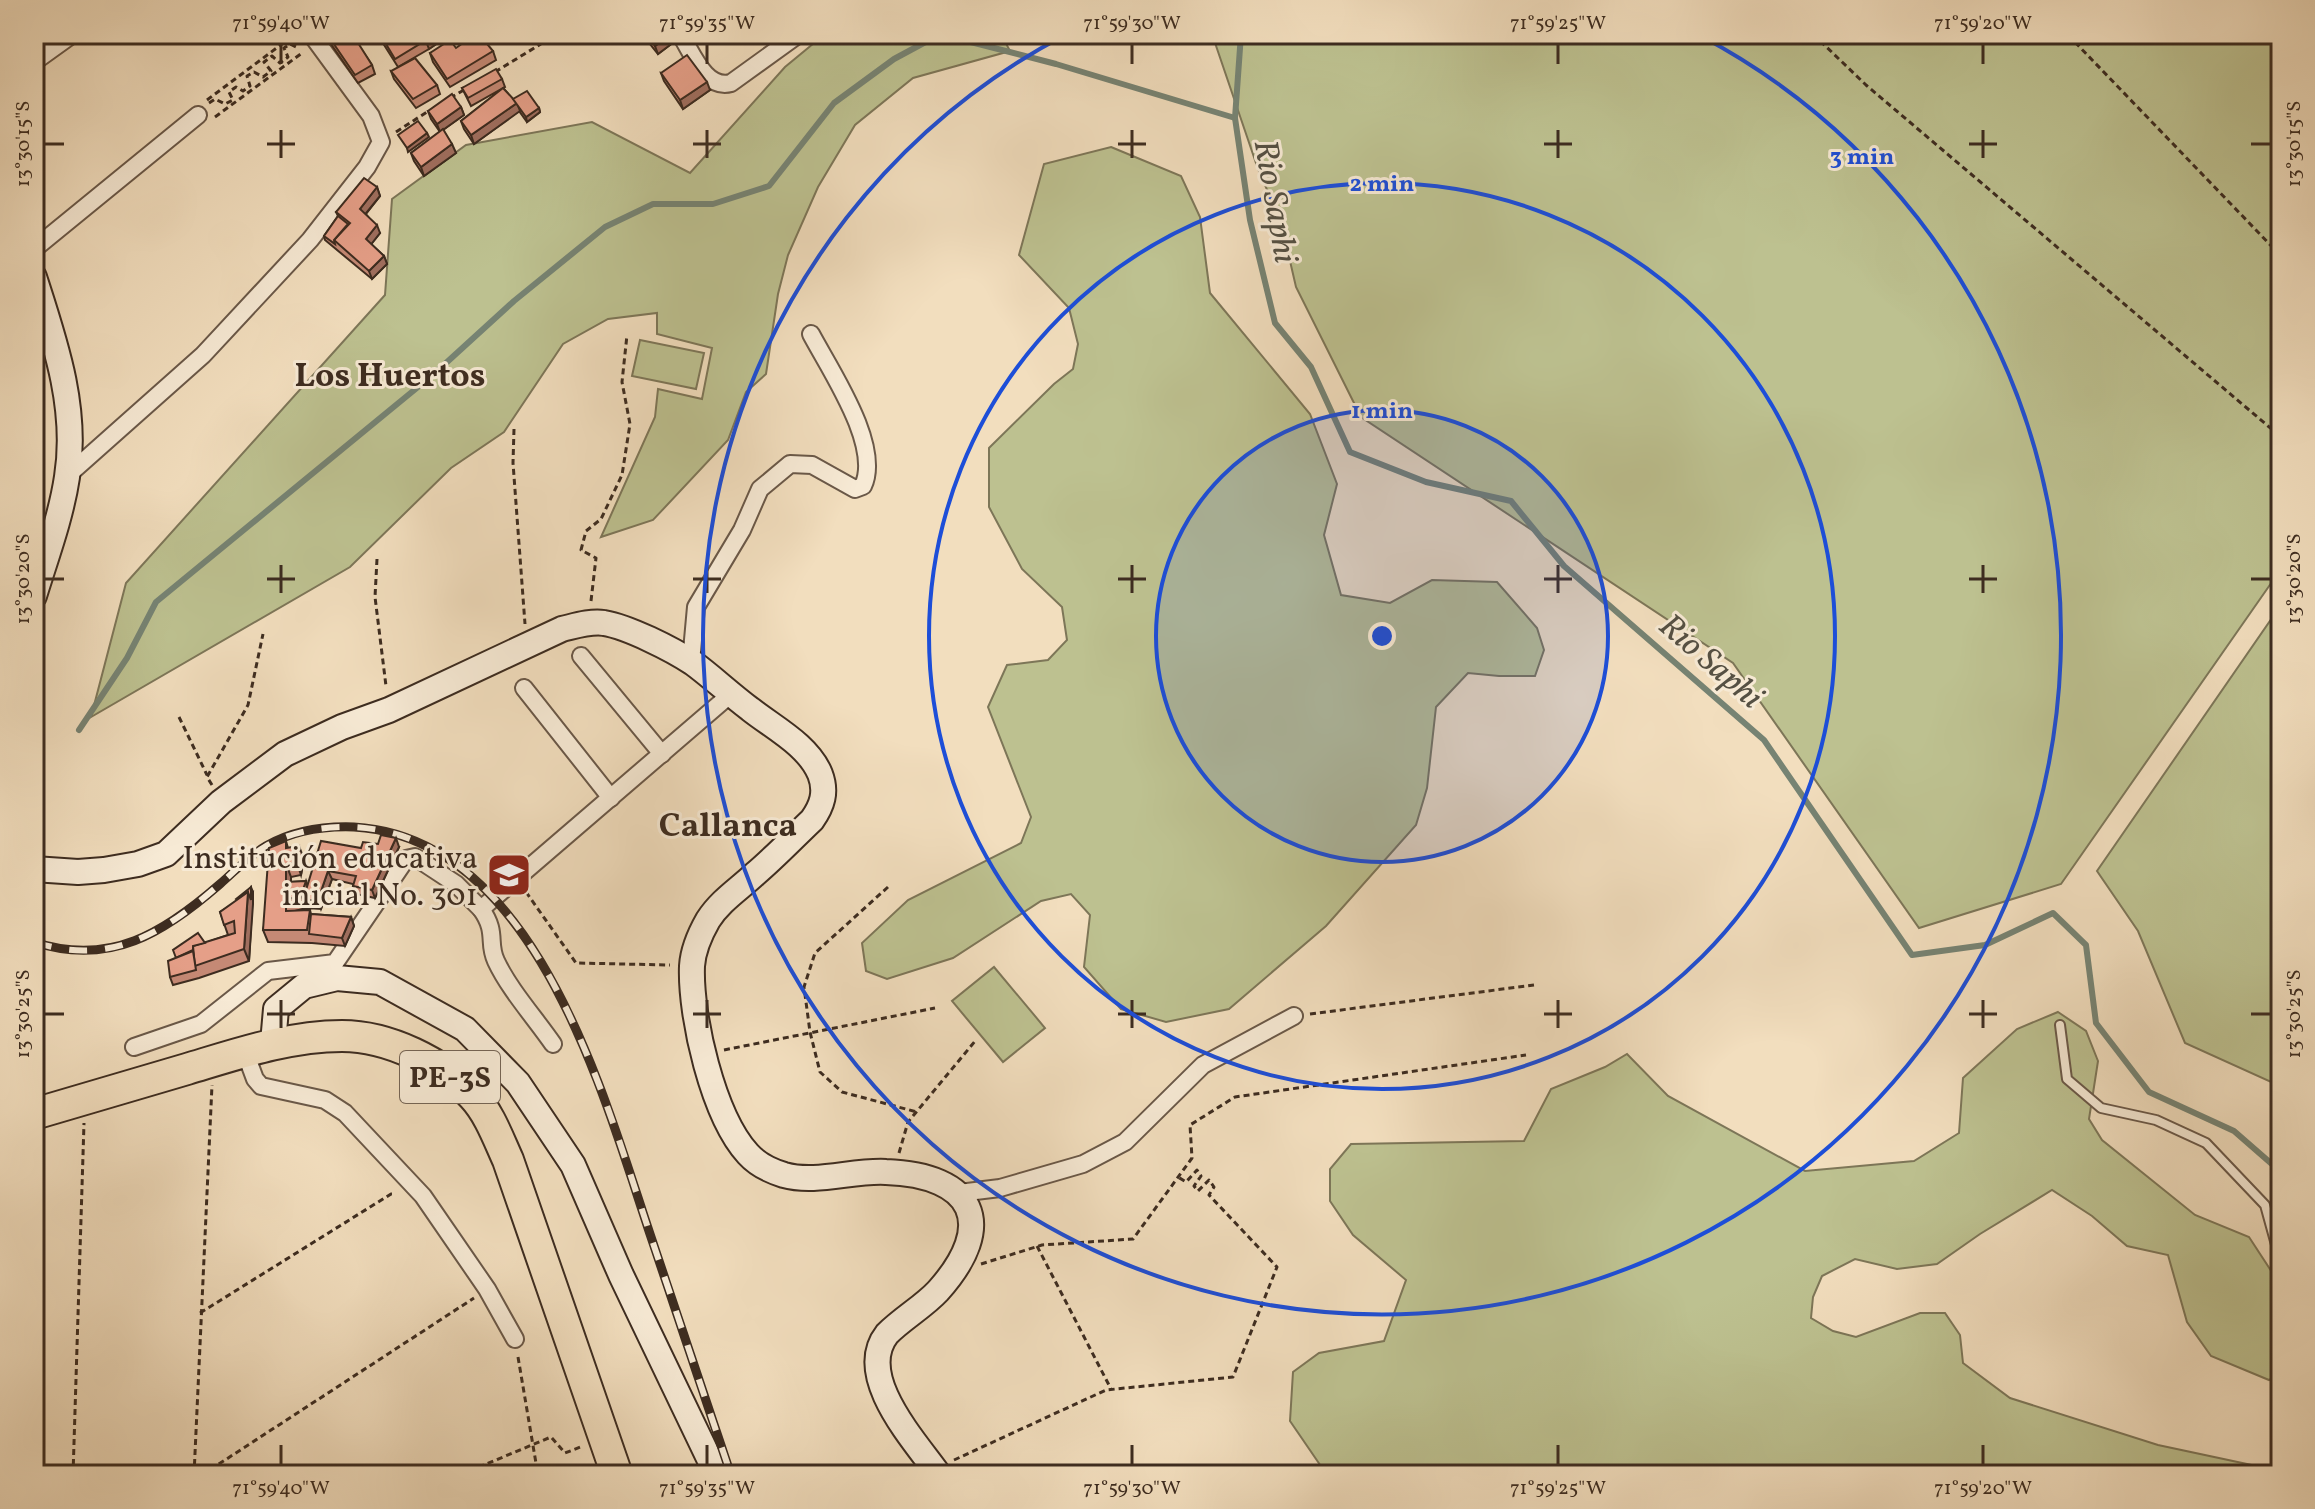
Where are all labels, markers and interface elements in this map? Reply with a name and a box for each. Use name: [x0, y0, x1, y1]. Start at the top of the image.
text: 71°59'40"W: [232, 10, 330, 38]
text: 71°59'35"W: [659, 10, 755, 38]
text: 71°59'30"W: [1083, 10, 1181, 38]
text: 71°59'25"W: [1510, 10, 1606, 38]
text: 71°59'20"W: [1934, 10, 2032, 38]
text: 13°30'15"S: [10, 101, 38, 187]
text: 13°30'15"S: [2281, 101, 2309, 187]
water label: Rio Saphi: [1240, 136, 1308, 267]
text: 3 min: [1830, 141, 1894, 175]
text: 2 min: [1350, 168, 1415, 202]
district label: Los Huertos: [295, 354, 485, 401]
text: 1 min: [1351, 395, 1413, 429]
text: 13°30'20"S: [10, 534, 38, 625]
text: 13°30'20"S: [2281, 534, 2309, 625]
water label: Rio Saphi: [1647, 604, 1772, 722]
centre of rings: [1368, 622, 1396, 650]
district label: Callanca: [659, 804, 797, 851]
place label: Institución educativa inicial No. 301: [183, 838, 478, 919]
school or university icon: Institución educativa inicial No. 301: [485, 851, 533, 899]
text: 13°30'25"S: [10, 969, 38, 1059]
text: 13°30'25"S: [2281, 969, 2309, 1059]
road number: PE-3S: [400, 1051, 500, 1103]
text: 71°59'40"W: [232, 1475, 330, 1503]
text: 71°59'35"W: [659, 1475, 755, 1503]
text: 71°59'30"W: [1083, 1475, 1181, 1503]
text: 71°59'25"W: [1510, 1475, 1606, 1503]
text: 71°59'20"W: [1934, 1475, 2032, 1503]

